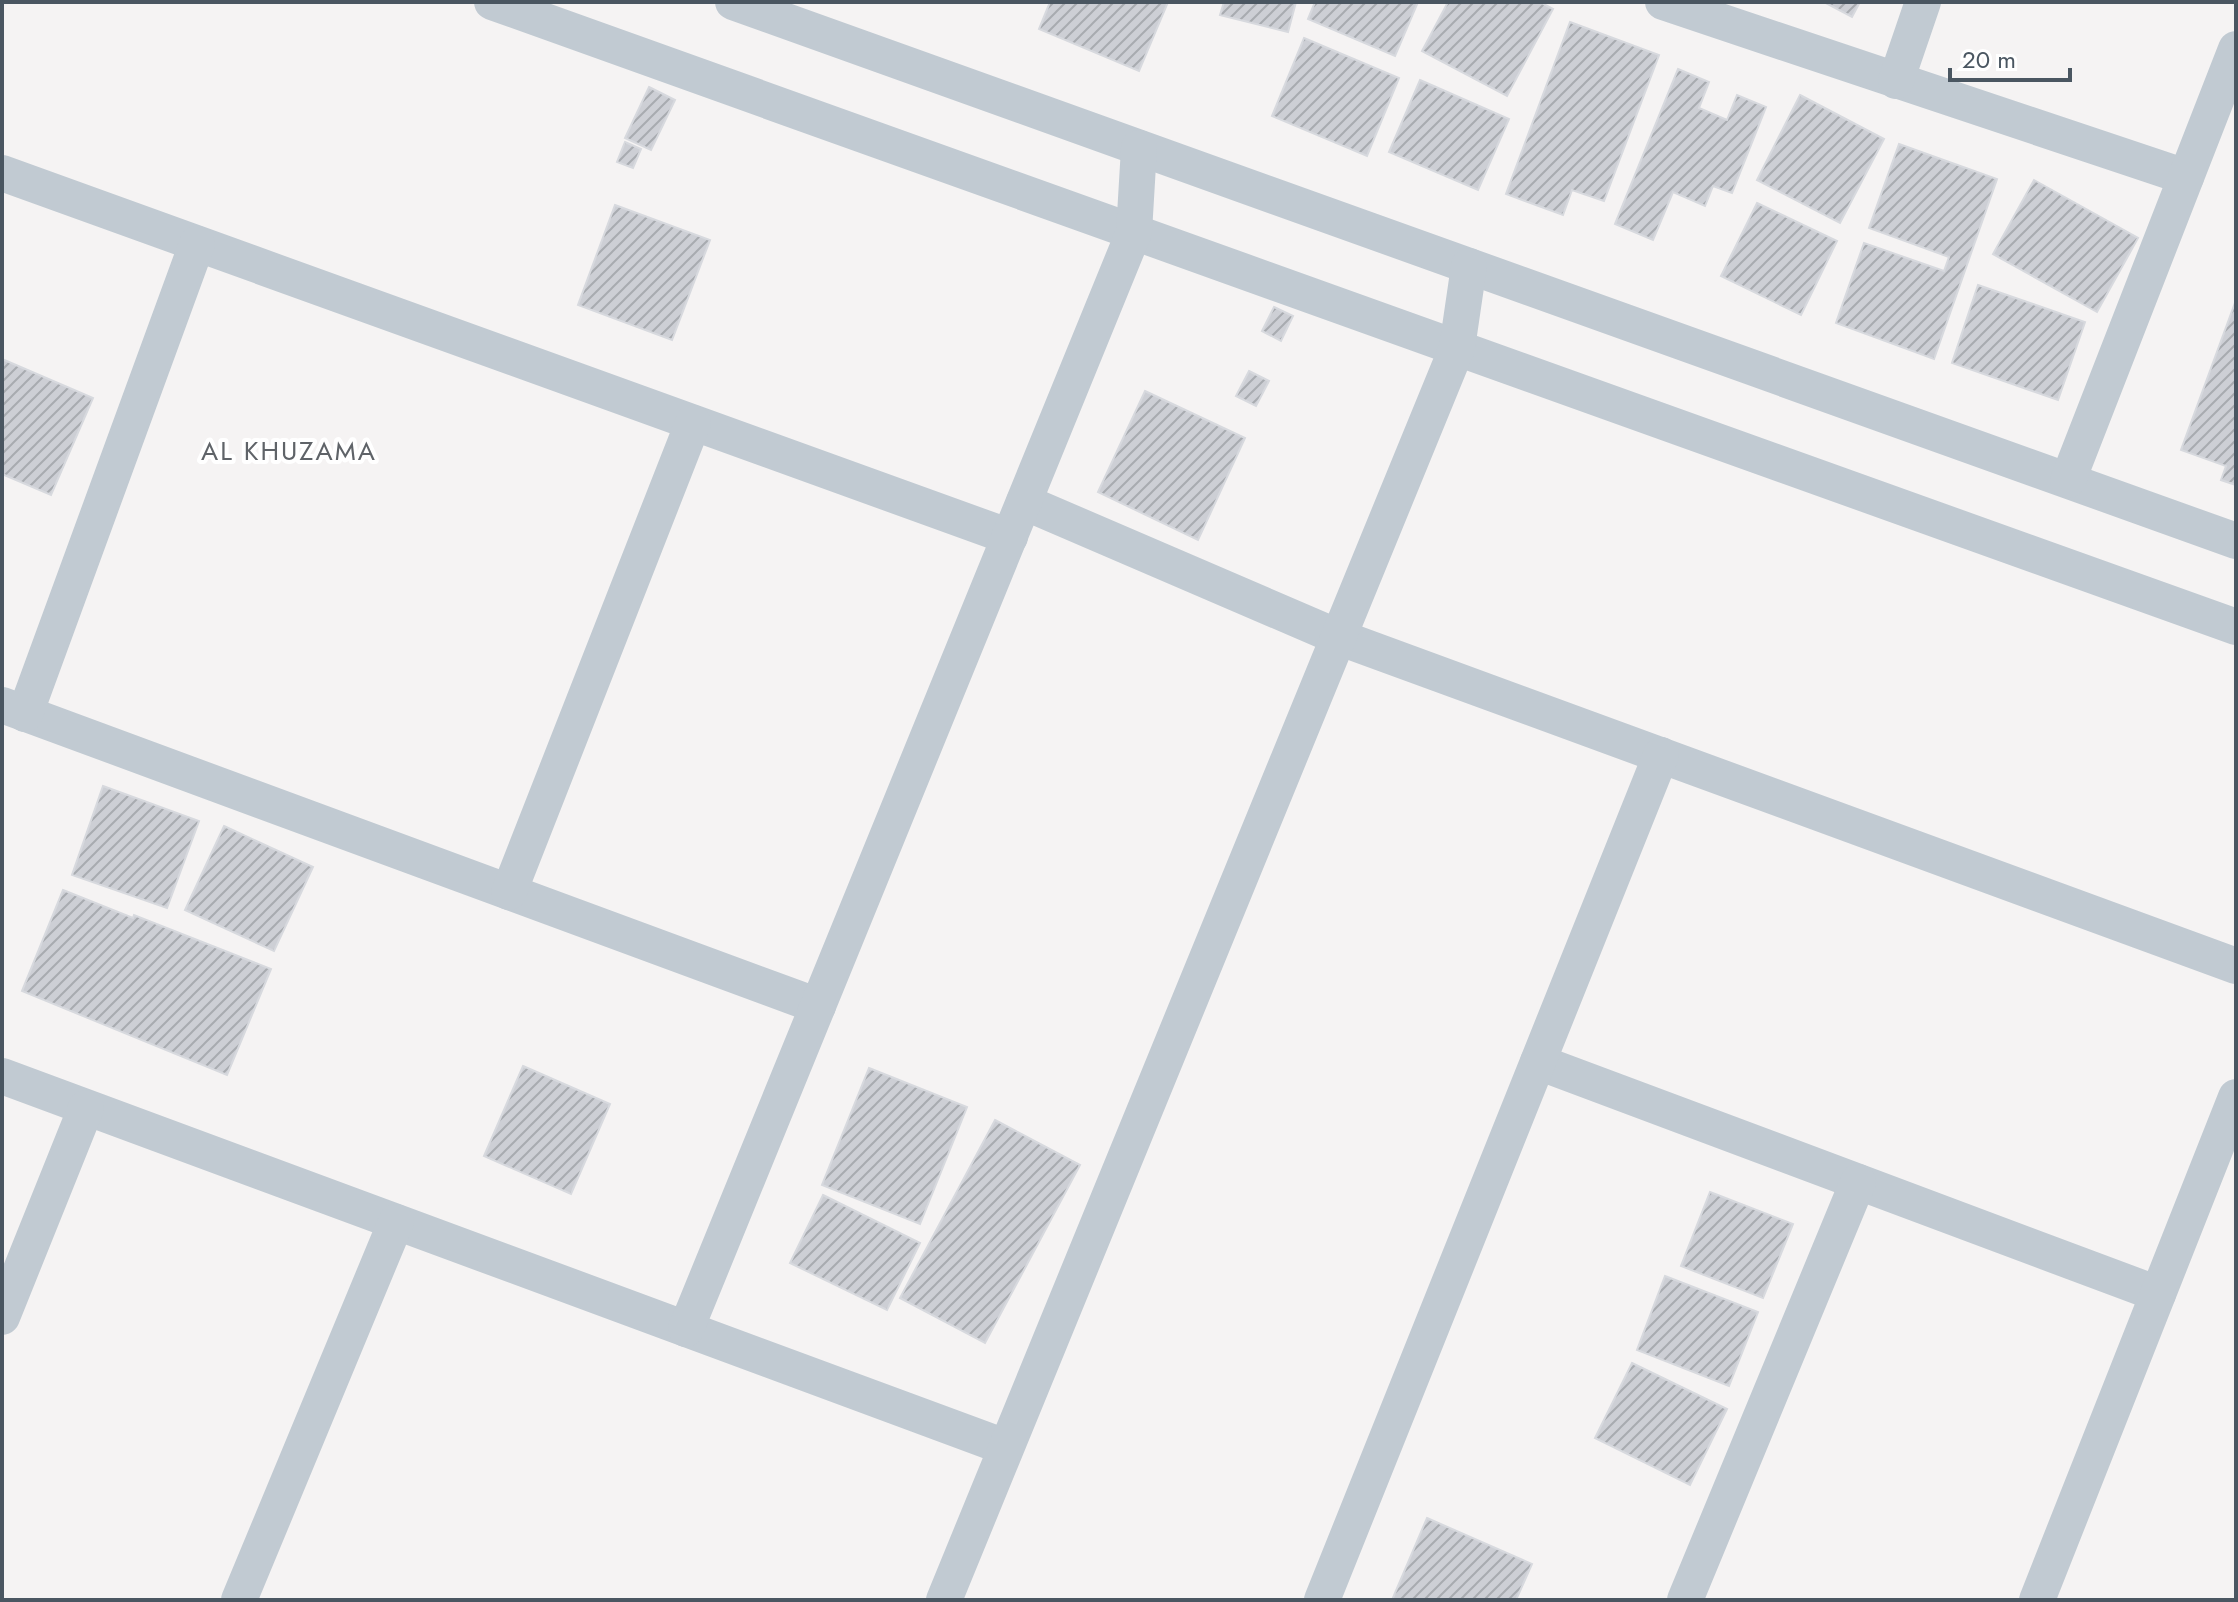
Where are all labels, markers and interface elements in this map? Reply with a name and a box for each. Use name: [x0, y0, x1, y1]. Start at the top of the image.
scale bar: [1950, 32, 2070, 82]
text: 20 m: [1962, 42, 2016, 77]
district label: AL KHUZAMA: [201, 432, 377, 470]

